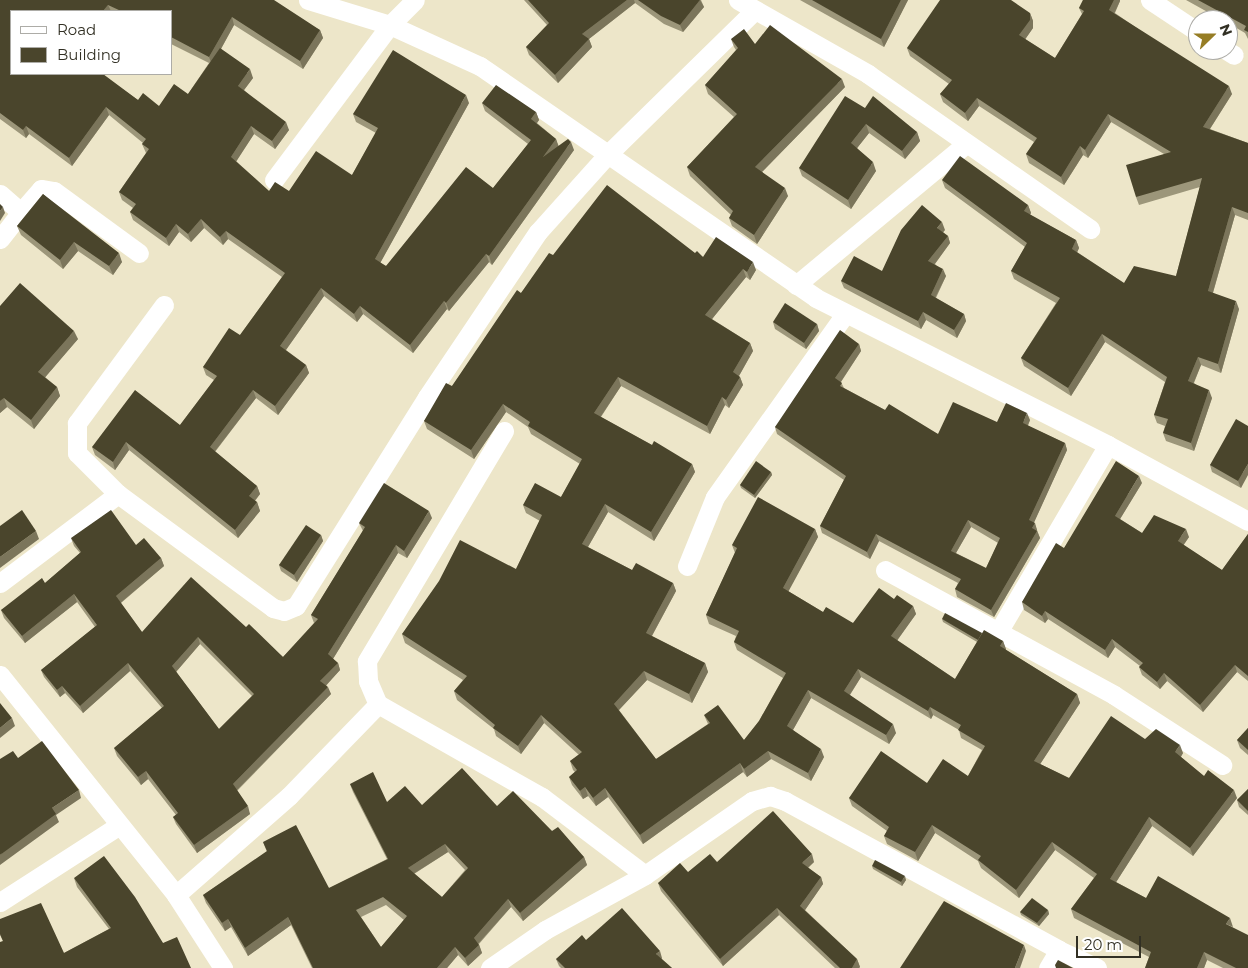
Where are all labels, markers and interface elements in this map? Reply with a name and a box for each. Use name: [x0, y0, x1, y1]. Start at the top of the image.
legend: [10, 10, 172, 75]
north arrow: [1188, 10, 1238, 60]
text: Road: [57, 20, 96, 39]
text: N: [1216, 21, 1236, 38]
text: Building: [57, 45, 121, 64]
scale bar: [1078, 926, 1143, 958]
text: 20 m: [1084, 935, 1122, 954]

